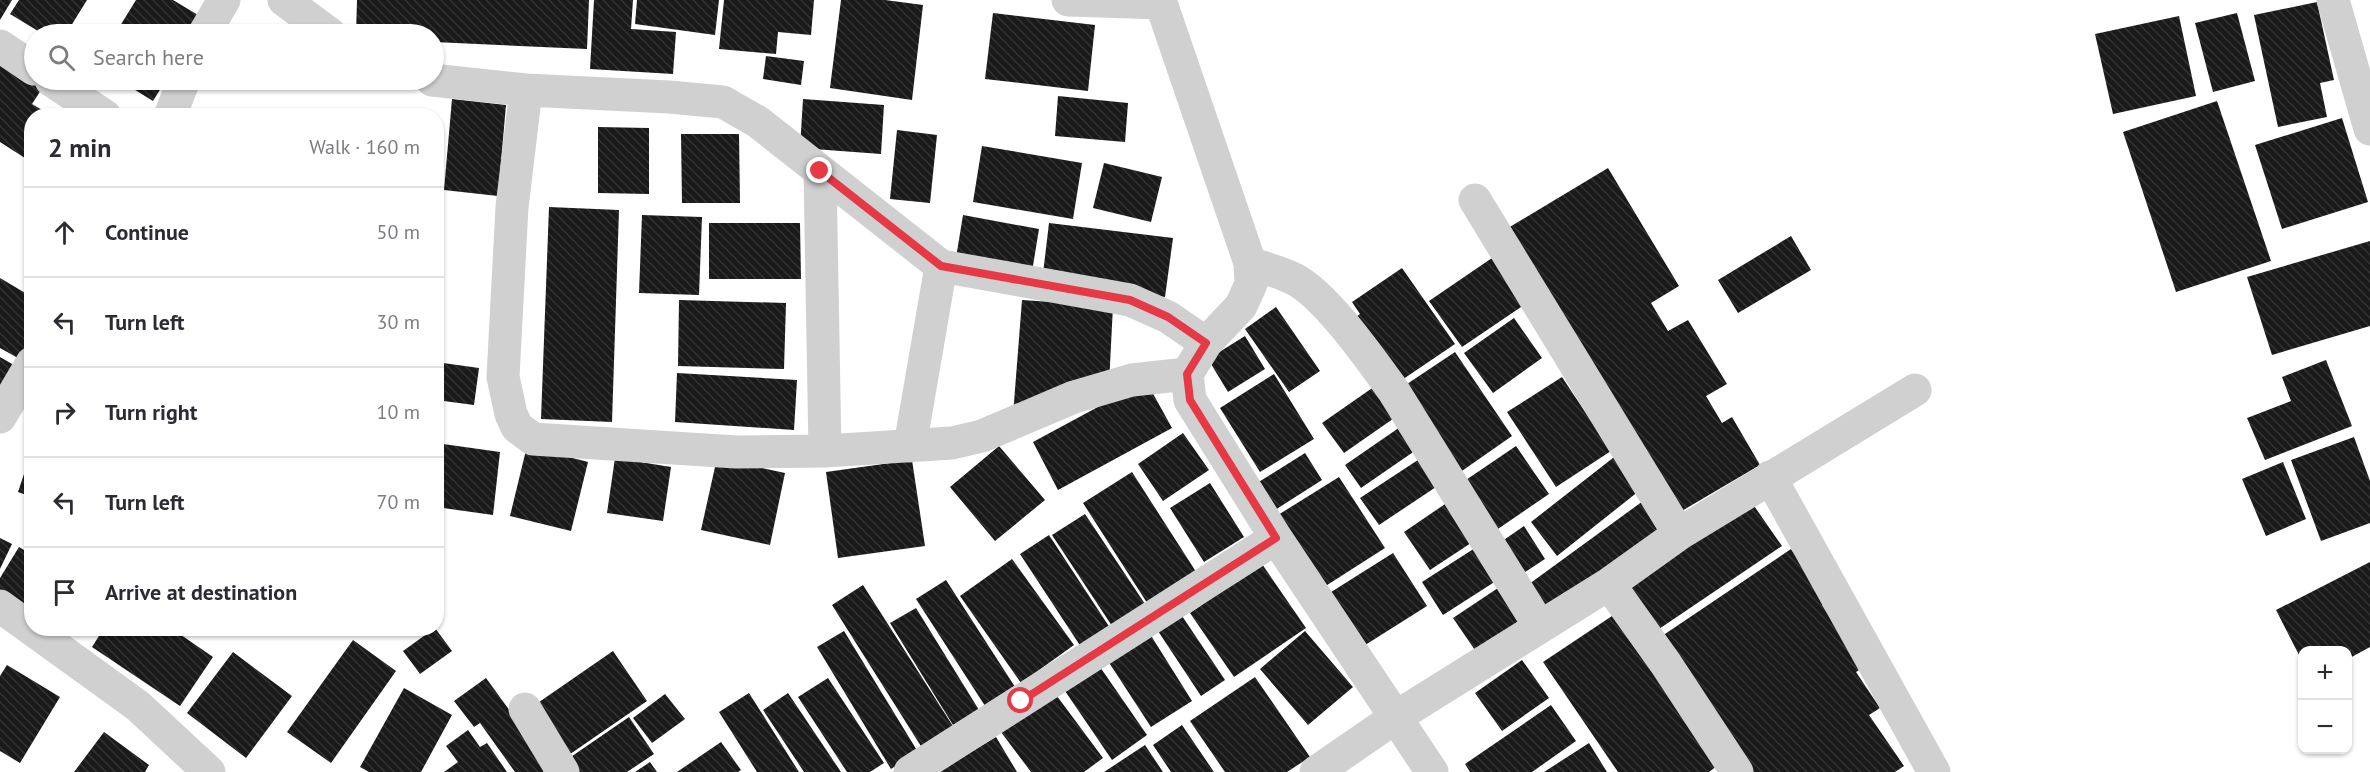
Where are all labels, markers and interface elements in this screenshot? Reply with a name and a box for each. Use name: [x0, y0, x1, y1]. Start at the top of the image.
search box: [24, 24, 444, 90]
icon: search: [45, 41, 78, 74]
text: Search here: [93, 43, 204, 71]
text: 2 min: [48, 131, 111, 164]
text: Walk · 160 m: [309, 134, 420, 160]
route end: [806, 157, 832, 183]
icon: ahead: [48, 216, 81, 249]
text: Continue: [105, 218, 189, 246]
text: 50 m: [377, 219, 420, 245]
icon: left: [48, 306, 81, 339]
text: Turn left: [105, 308, 185, 336]
text: 30 m: [377, 309, 420, 335]
icon: right: [48, 396, 81, 429]
text: Turn right: [105, 398, 197, 426]
text: 10 m: [377, 399, 420, 425]
icon: left: [48, 486, 81, 519]
text: Turn left: [105, 488, 185, 516]
text: 70 m: [377, 489, 420, 515]
icon: arrive: [48, 576, 81, 609]
text: Arrive at destination: [105, 578, 297, 606]
map controls: [2298, 646, 2352, 754]
button: +: [2298, 646, 2352, 700]
route start: [1007, 687, 1033, 713]
button: −: [2298, 700, 2352, 754]

